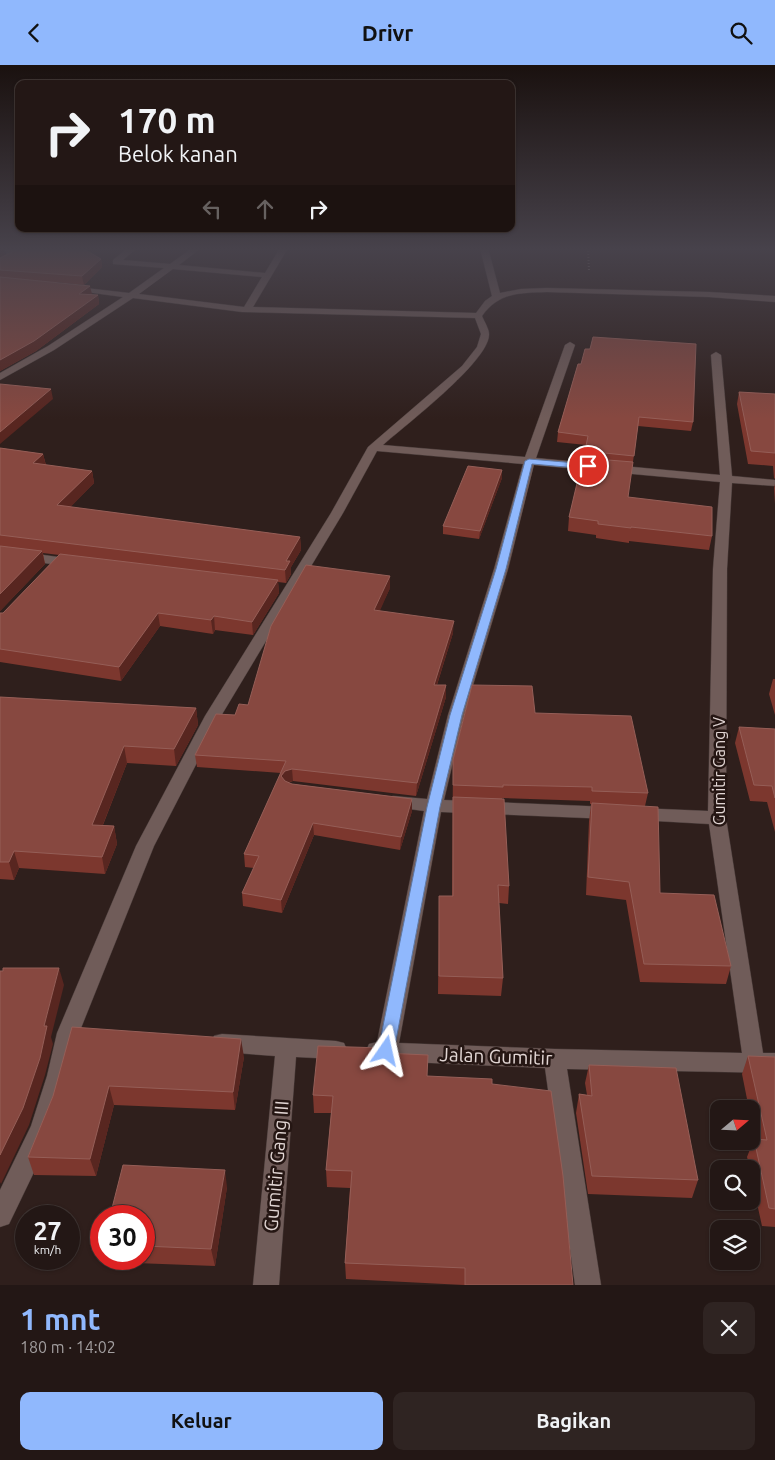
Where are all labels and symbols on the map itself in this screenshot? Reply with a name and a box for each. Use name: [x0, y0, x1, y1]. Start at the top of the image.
pin: [567, 445, 609, 487]
street label: Gumitir Gang V: [710, 717, 728, 825]
position arrow: [359, 1024, 411, 1076]
street label: Jalan Gumitir: [439, 1043, 553, 1069]
street label: Gumitir Gang III: [259, 1100, 293, 1232]
north arrow: [710, 1100, 760, 1150]
speed limit sign: 30: [90, 1205, 155, 1270]

